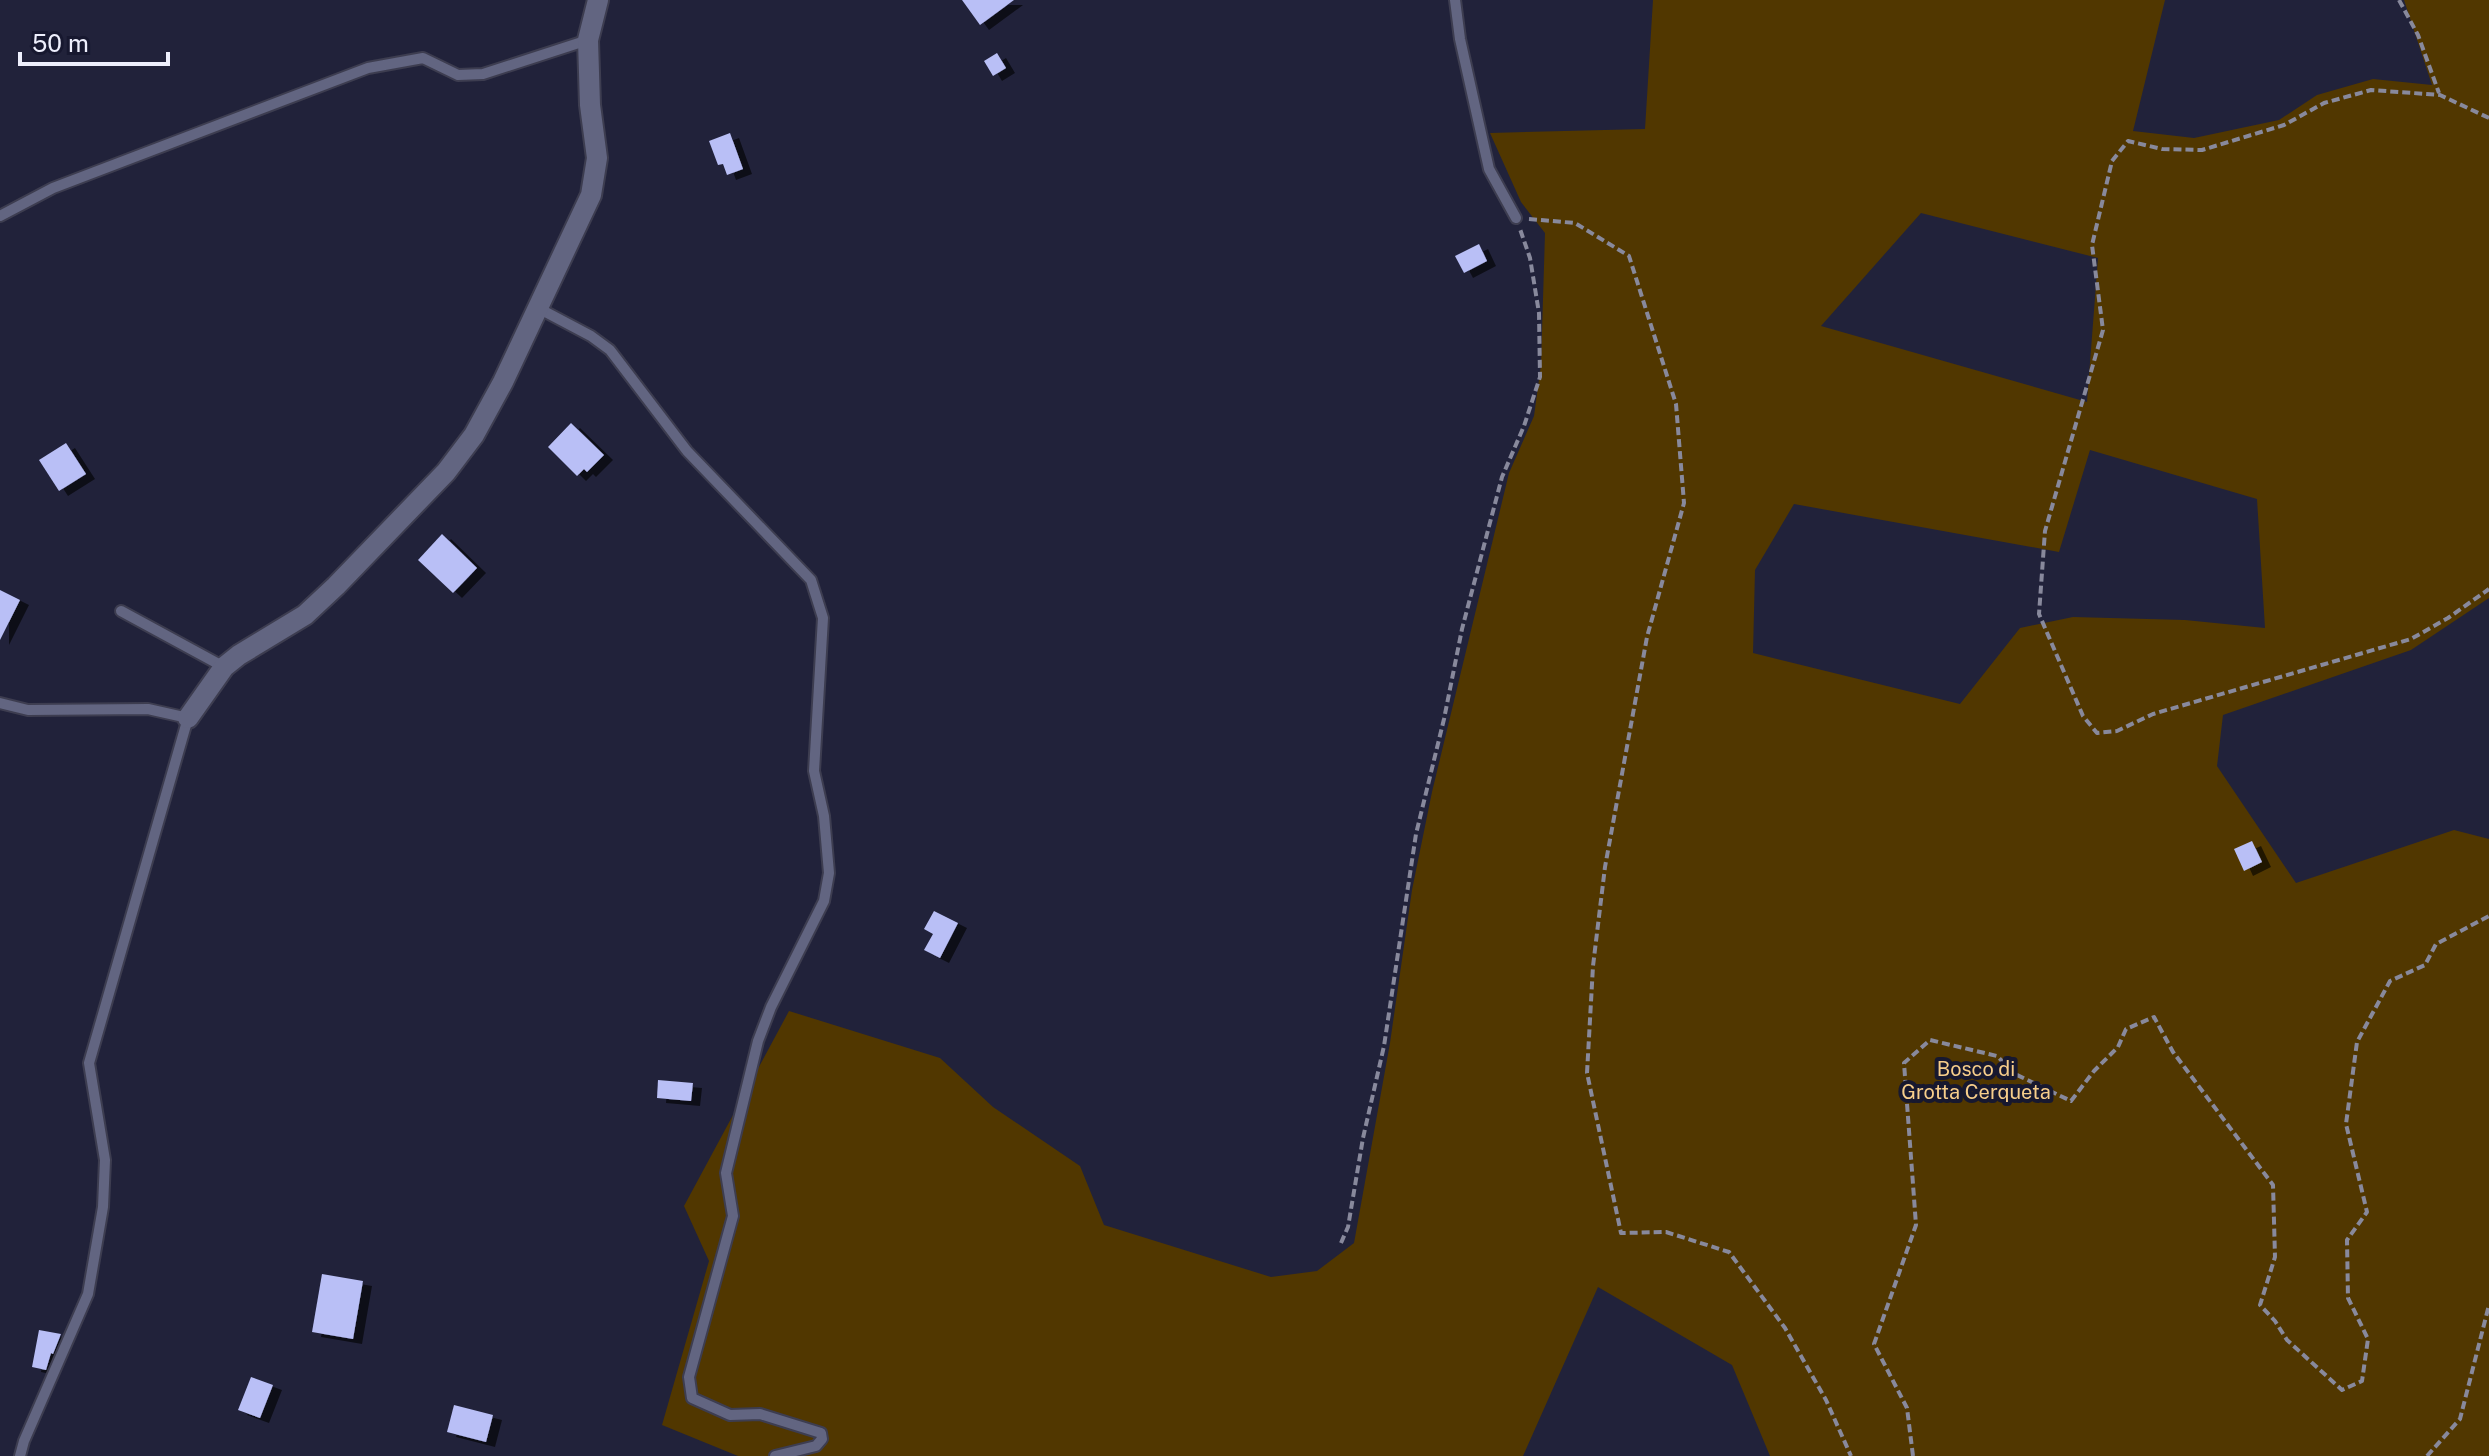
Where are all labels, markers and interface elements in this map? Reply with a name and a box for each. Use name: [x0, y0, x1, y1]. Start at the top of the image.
scale bar: [20, 16, 168, 66]
text: 50 m: [32, 29, 89, 57]
park label: Bosco di Grotta Cerqueta: [1901, 1057, 2051, 1104]

